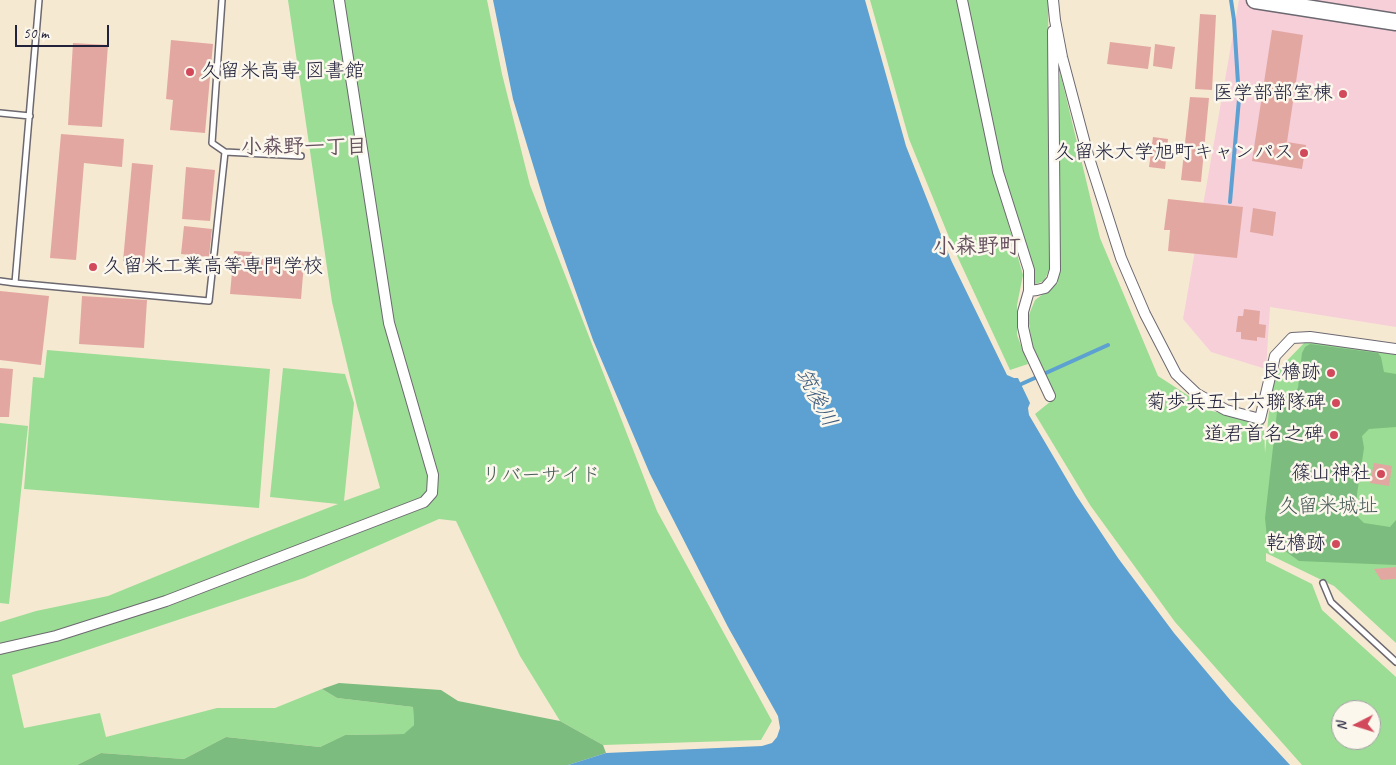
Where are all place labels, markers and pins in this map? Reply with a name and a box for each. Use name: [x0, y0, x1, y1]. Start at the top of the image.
place label: 久留米高専 図書館: [200, 60, 365, 84]
marker: 久留米高専 図書館: [184, 66, 196, 78]
place label: 医学部部室棟: [1213, 82, 1333, 106]
marker: 医学部部室棟: [1337, 88, 1349, 100]
place label: 久留米大学旭町キャンパス: [1054, 141, 1294, 165]
marker: 久留米大学旭町キャンパス: [1298, 147, 1310, 159]
place label: 久留米工業高等専門学校: [103, 255, 323, 279]
marker: 久留米工業高等専門学校: [87, 261, 99, 273]
place label: 艮櫓跡: [1261, 361, 1321, 385]
marker: 艮櫓跡: [1325, 367, 1337, 379]
place label: 菊歩兵五十六聯隊碑: [1146, 391, 1326, 415]
marker: 菊歩兵五十六聯隊碑: [1330, 397, 1342, 409]
place label: 道君首名之碑: [1204, 423, 1324, 447]
marker: 道君首名之碑: [1328, 429, 1340, 441]
place label: 篠山神社: [1291, 462, 1371, 486]
marker: 篠山神社: [1375, 468, 1387, 480]
place label: 乾櫓跡: [1266, 532, 1326, 556]
marker: 乾櫓跡: [1330, 538, 1342, 550]

